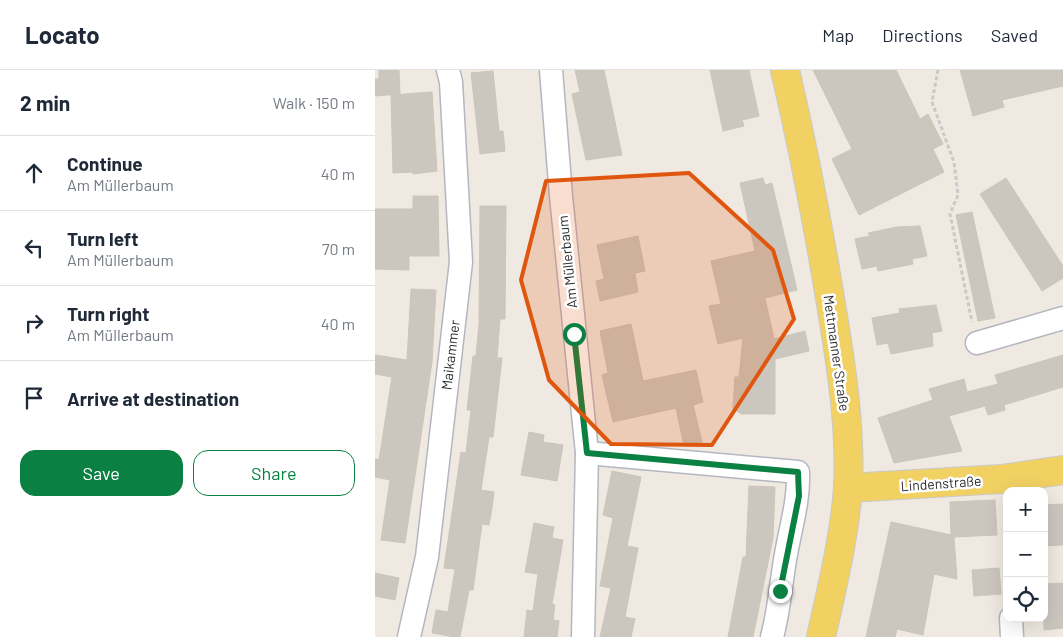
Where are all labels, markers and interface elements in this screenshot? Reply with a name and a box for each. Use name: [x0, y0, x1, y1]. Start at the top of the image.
text: Locato: [25, 20, 100, 49]
text: Map: [822, 24, 854, 46]
text: Directions: [882, 24, 963, 46]
text: Saved: [991, 24, 1038, 46]
text: 2 min: [20, 90, 70, 115]
text: Walk · 150 m: [273, 93, 355, 112]
text: Continue: [67, 152, 143, 175]
icon: ahead: [20, 159, 48, 187]
text: 40 m: [321, 164, 355, 183]
text: Am Müllerbaum: [67, 175, 174, 194]
street label: Am Müllerbaum: [554, 215, 580, 309]
text: Turn left: [67, 227, 138, 250]
icon: left: [20, 234, 48, 262]
text: 70 m: [322, 239, 355, 258]
text: Am Müllerbaum: [67, 250, 174, 269]
street label: Mettmanner Straße: [820, 294, 854, 412]
text: Turn right: [67, 302, 149, 325]
icon: right: [20, 309, 48, 337]
text: 40 m: [321, 314, 355, 333]
street label: Maikammer: [437, 319, 463, 391]
route start: [563, 323, 586, 346]
text: Am Müllerbaum: [67, 325, 174, 344]
icon: arrive: [20, 384, 48, 412]
text: Arrive at destination: [67, 387, 239, 410]
button: Save: [20, 450, 183, 496]
button: Share: [193, 450, 355, 496]
street label: Lindenstraße: [900, 472, 982, 494]
map controls: [1003, 487, 1048, 622]
button: +: [1003, 487, 1048, 532]
button: −: [1003, 532, 1048, 577]
button: locate: [1003, 577, 1048, 622]
route end: [769, 580, 792, 603]

